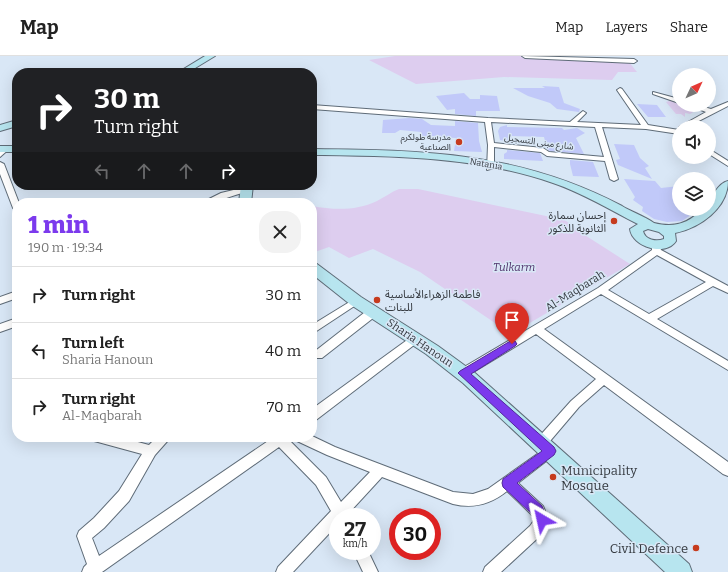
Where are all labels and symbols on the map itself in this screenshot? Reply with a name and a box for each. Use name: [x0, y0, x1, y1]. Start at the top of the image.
north arrow: [672, 68, 716, 112]
place label: مدرسة طولكرم الصناعية: [400, 132, 451, 152]
street label: شارع مبنى التسجيل: [503, 132, 574, 154]
marker: مدرسة طولكرم الصناعية: [454, 137, 464, 147]
street label: Natania: [469, 156, 503, 172]
place label: إحسان سمارة الثانوية للذكور: [547, 209, 607, 235]
marker: إحسان سمارة الثانوية للذكور: [609, 216, 619, 226]
park label: Tulkarm: [493, 261, 535, 274]
street label: Al-Maqbarah: [543, 268, 607, 314]
place label: فاطمة الزهراءالأساسية للبنات: [385, 288, 480, 314]
marker: فاطمة الزهراءالأساسية للبنات: [372, 295, 382, 305]
pin: [495, 303, 529, 344]
street label: Sharia Hanoun: [384, 316, 456, 370]
place label: Municipality Mosque: [561, 463, 637, 493]
marker: Municipality Mosque: [548, 472, 558, 482]
position arrow: [521, 499, 563, 541]
speed limit sign: 30: [389, 508, 441, 560]
place label: Civil Defence: [610, 541, 688, 556]
marker: Civil Defence: [691, 543, 701, 553]

